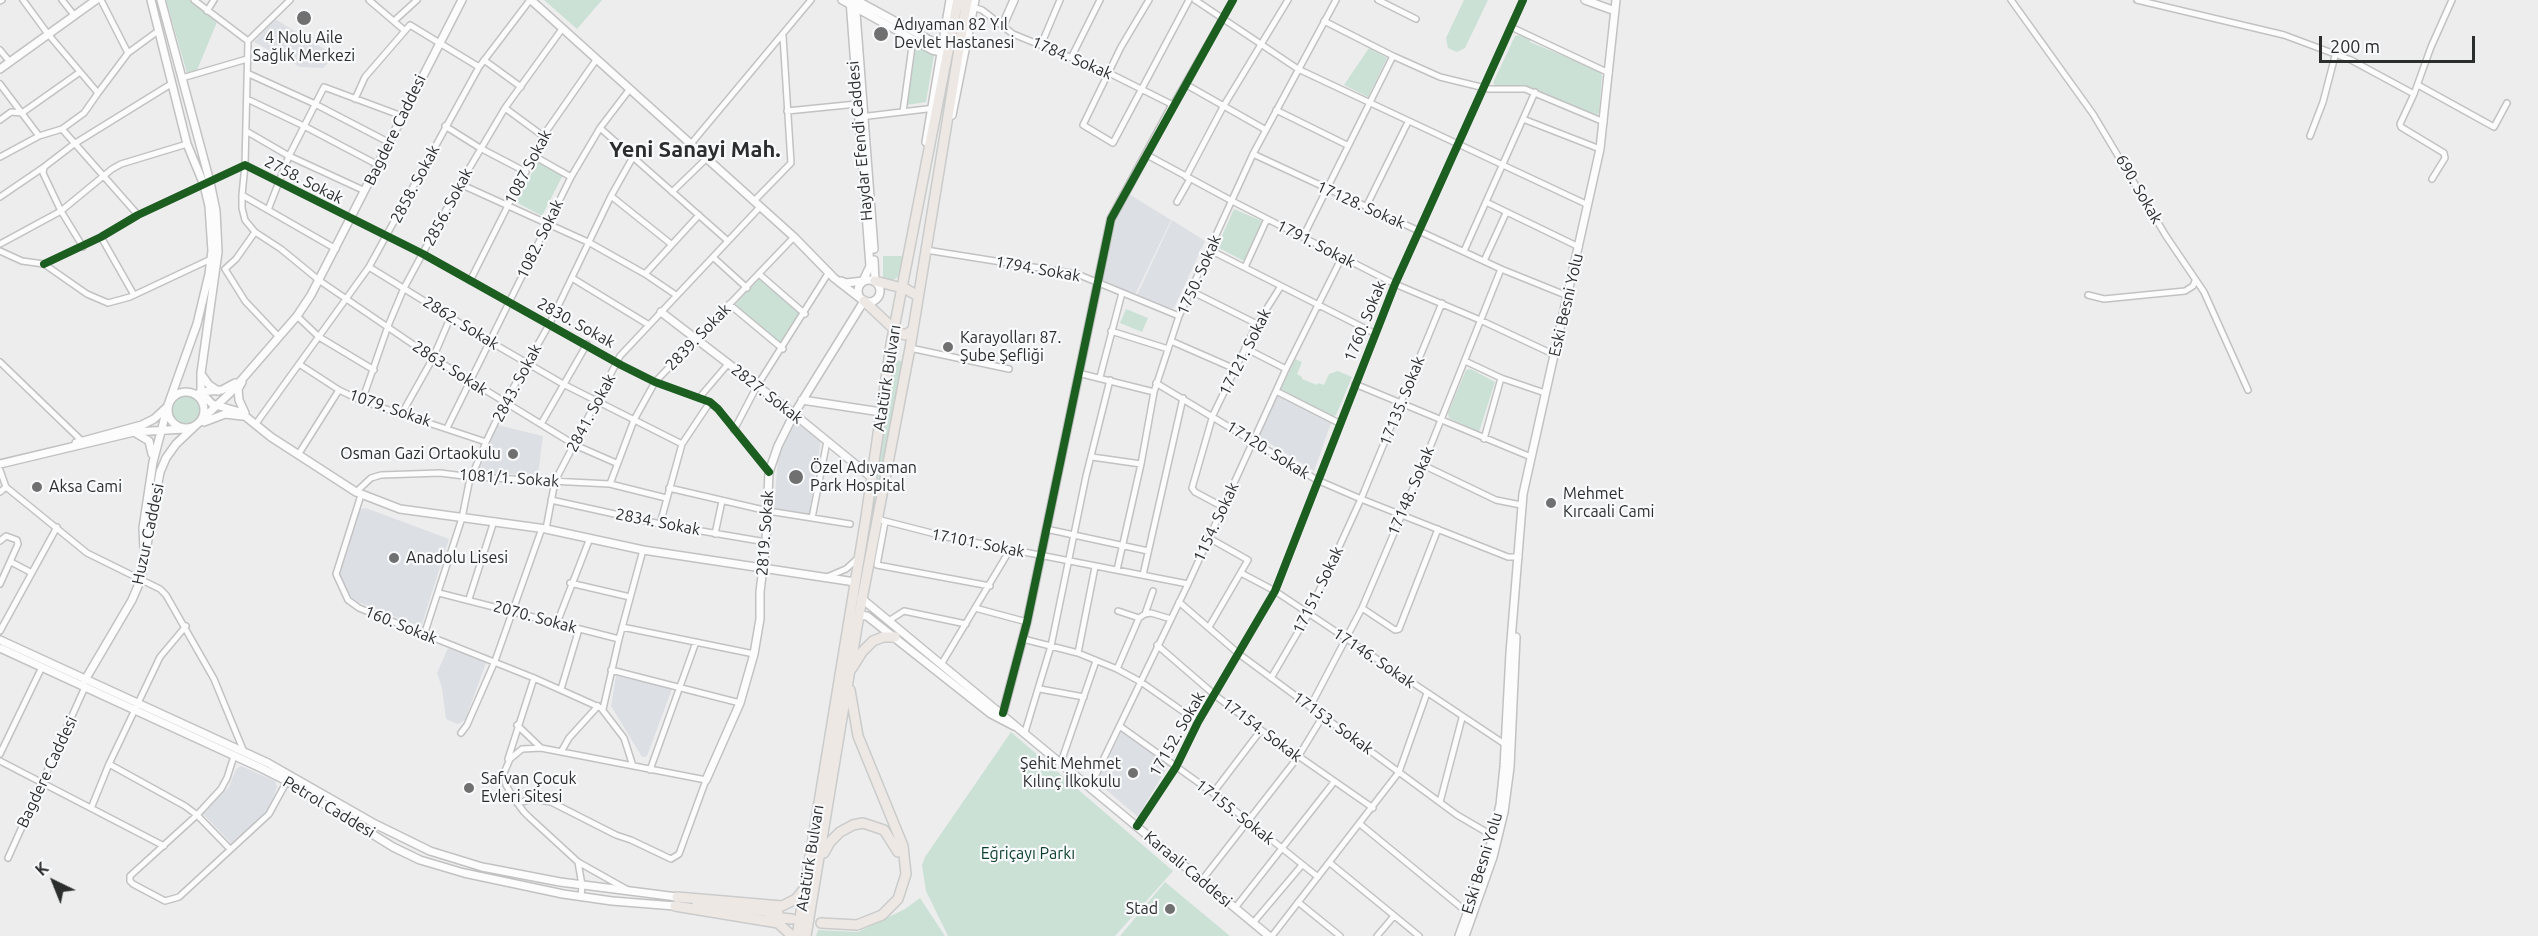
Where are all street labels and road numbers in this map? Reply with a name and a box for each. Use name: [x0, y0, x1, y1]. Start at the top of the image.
street label: 1784. Sokak: [1029, 32, 1115, 84]
street label: Haydar Efendi Caddesi: [843, 60, 877, 222]
street label: Bagdere Caddesi: [360, 72, 430, 188]
street label: 1087 Sokak: [500, 126, 556, 208]
street label: 2858. Sokak: [386, 142, 444, 226]
street label: 690. Sokak: [2111, 151, 2167, 227]
street label: 2758. Sokak: [261, 152, 347, 208]
street label: 2856. Sokak: [419, 165, 477, 249]
street label: 17128. Sokak: [1314, 177, 1408, 233]
street label: 1082. Sokak: [513, 196, 567, 282]
street label: 1791. Sokak: [1273, 216, 1359, 272]
street label: 1750. Sokak: [1173, 232, 1225, 318]
street label: Eski Besni Yolu: [1545, 251, 1587, 359]
street label: 1794. Sokak: [994, 252, 1082, 286]
street label: 1760. Sokak: [1340, 278, 1390, 364]
street label: 2862. Sokak: [420, 292, 502, 354]
street label: 2830. Sokak: [534, 294, 618, 352]
street label: 2839. Sokak: [661, 299, 735, 375]
street label: 17121. Sokak: [1215, 305, 1275, 399]
street label: Atatürk Bulvarı: [869, 323, 905, 433]
street label: 2863. Sokak: [409, 337, 491, 399]
street label: 2843. Sokak: [488, 341, 546, 425]
street label: 17135. Sokak: [1375, 353, 1429, 449]
street label: 2827. Sokak: [727, 360, 807, 428]
street label: 2841. Sokak: [562, 371, 620, 455]
street label: 1079. Sokak: [346, 385, 434, 431]
street label: 17120. Sokak: [1223, 417, 1313, 483]
street label: 17148. Sokak: [1384, 444, 1438, 538]
street label: 1081/1. Sokak: [458, 465, 560, 491]
street label: 1154. Sokak: [1189, 479, 1243, 565]
street label: Huzur Caddesi: [128, 482, 168, 586]
street label: 2819. Sokak: [752, 490, 778, 576]
street label: 2834. Sokak: [614, 504, 702, 540]
street label: 17101. Sokak: [930, 525, 1026, 561]
street label: 17151. Sokak: [1289, 543, 1347, 637]
street label: 2070. Sokak: [491, 597, 579, 637]
street label: 160. Sokak: [362, 602, 440, 648]
street label: 17146. Sokak: [1329, 624, 1419, 692]
street label: 17153. Sokak: [1289, 687, 1377, 759]
street label: 17152. Sokak: [1145, 688, 1209, 780]
street label: 17154. Sokak: [1218, 694, 1306, 766]
street label: Bagdere Caddesi: [13, 713, 81, 831]
street label: Petrol Caddesi: [279, 772, 379, 842]
street label: 17155. Sokak: [1192, 775, 1278, 849]
street label: Atatürk Bulvarı: [792, 803, 828, 913]
street label: Eski Besni Yolu: [1457, 810, 1507, 916]
street label: Karaali Caddesi: [1140, 827, 1236, 911]

